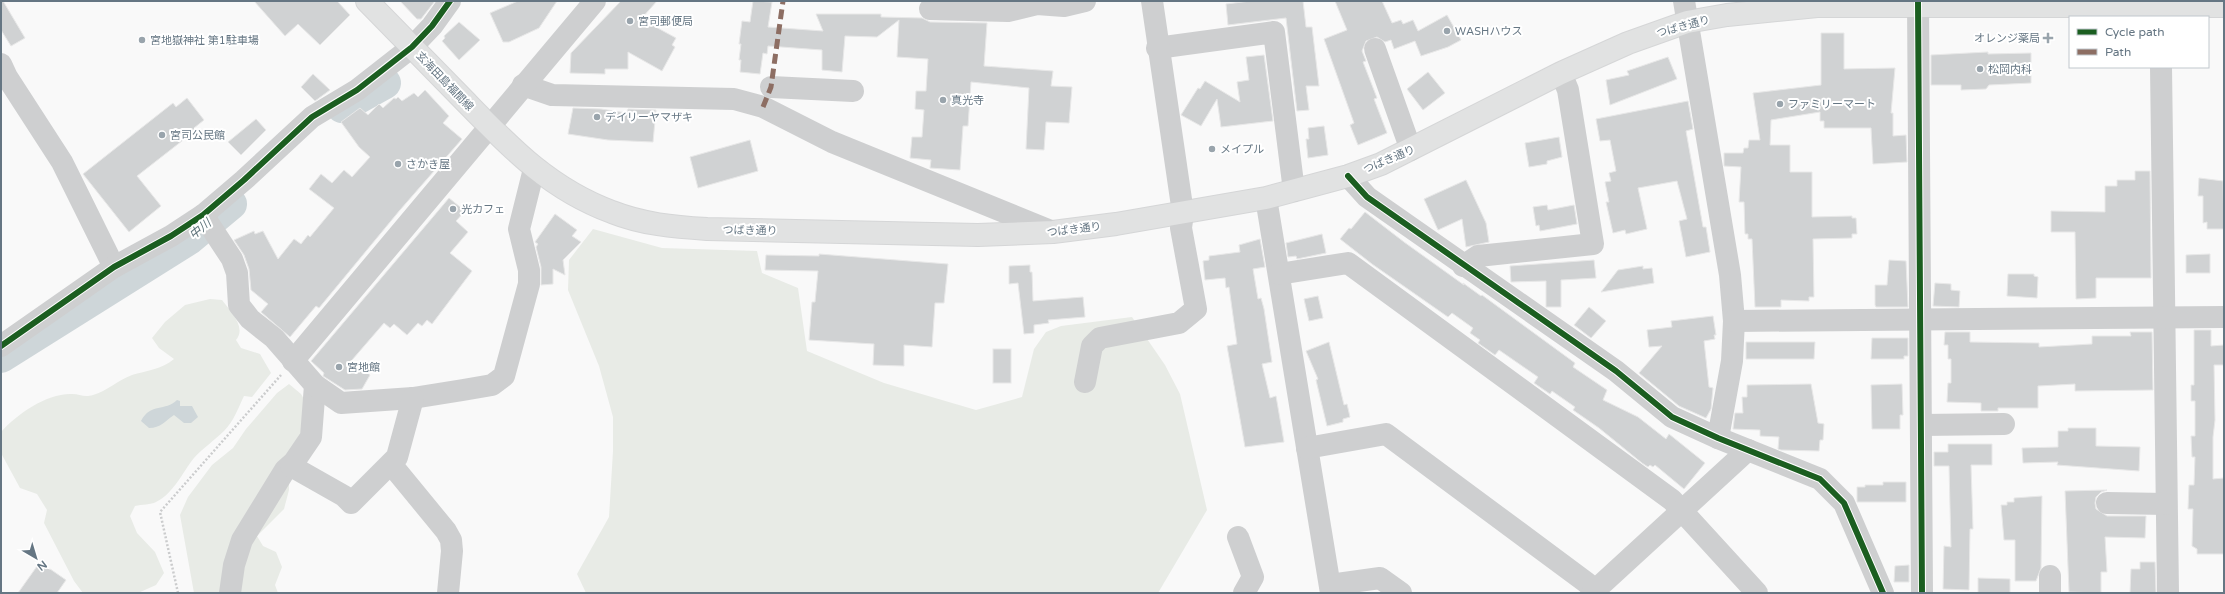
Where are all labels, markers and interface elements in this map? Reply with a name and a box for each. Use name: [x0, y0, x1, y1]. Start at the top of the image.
street label: つばき通り: [1655, 13, 1711, 40]
place label: 宮司郵便局: [638, 15, 693, 28]
marker: 宮司郵便局: [625, 16, 635, 26]
legend: [2069, 16, 2209, 68]
place label: WASHハウス: [1455, 25, 1522, 38]
text: Cycle path: [2105, 25, 2164, 39]
marker: WASHハウス: [1442, 26, 1452, 36]
place label: オレンジ薬局: [1974, 32, 2040, 45]
marker: オレンジ薬局: [2043, 33, 2053, 43]
place label: 宮地嶽神社 第1駐車場: [150, 34, 259, 47]
marker: 宮地嶽神社 第1駐車場: [137, 35, 147, 45]
text: Path: [2105, 45, 2131, 59]
street label: 玄海田島福間線: [413, 49, 476, 114]
place label: 松岡内科: [1988, 63, 2032, 76]
marker: 松岡内科: [1975, 64, 1985, 74]
place label: 真光寺: [951, 94, 984, 107]
marker: 真光寺: [938, 95, 948, 105]
place label: ファミリーマート: [1788, 98, 1876, 111]
marker: ファミリーマート: [1775, 99, 1785, 109]
place label: デイリーヤマザキ: [605, 111, 693, 124]
marker: デイリーヤマザキ: [592, 112, 602, 122]
place label: 宮司公民館: [170, 129, 225, 142]
marker: 宮司公民館: [157, 130, 167, 140]
place label: メイプル: [1220, 143, 1264, 156]
street label: つばき通り: [1361, 143, 1417, 176]
marker: メイプル: [1207, 144, 1217, 154]
place label: さかき屋: [406, 158, 450, 171]
marker: さかき屋: [393, 159, 403, 169]
place label: 光カフェ: [461, 203, 505, 216]
marker: 光カフェ: [448, 204, 458, 214]
water label: 中川: [186, 215, 215, 242]
street label: つばき通り: [1046, 220, 1102, 239]
street label: つばき通り: [722, 224, 778, 237]
place label: 宮地館: [347, 361, 380, 374]
marker: 宮地館: [334, 362, 344, 372]
north arrow: [16, 538, 56, 578]
text: N: [34, 558, 49, 573]

